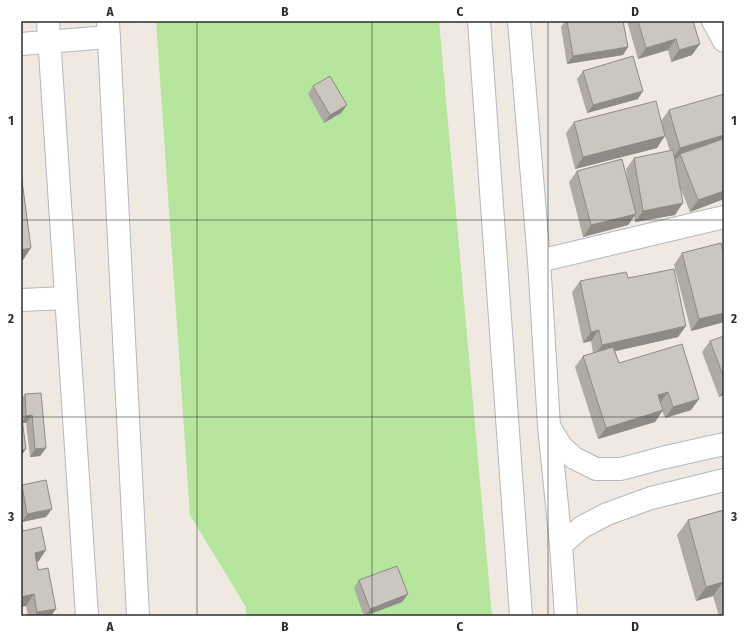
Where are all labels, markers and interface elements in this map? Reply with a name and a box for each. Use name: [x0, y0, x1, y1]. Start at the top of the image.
text: A: [105, 4, 114, 19]
text: B: [281, 4, 289, 19]
text: C: [457, 4, 464, 19]
text: D: [631, 4, 639, 19]
text: 1: [8, 113, 14, 128]
text: 1: [731, 113, 737, 128]
text: 2: [7, 311, 14, 326]
text: 2: [730, 311, 737, 326]
text: 3: [7, 509, 14, 524]
text: 3: [730, 509, 737, 524]
text: A: [105, 619, 114, 634]
text: B: [281, 619, 289, 634]
text: C: [457, 619, 464, 634]
text: D: [631, 619, 639, 634]

